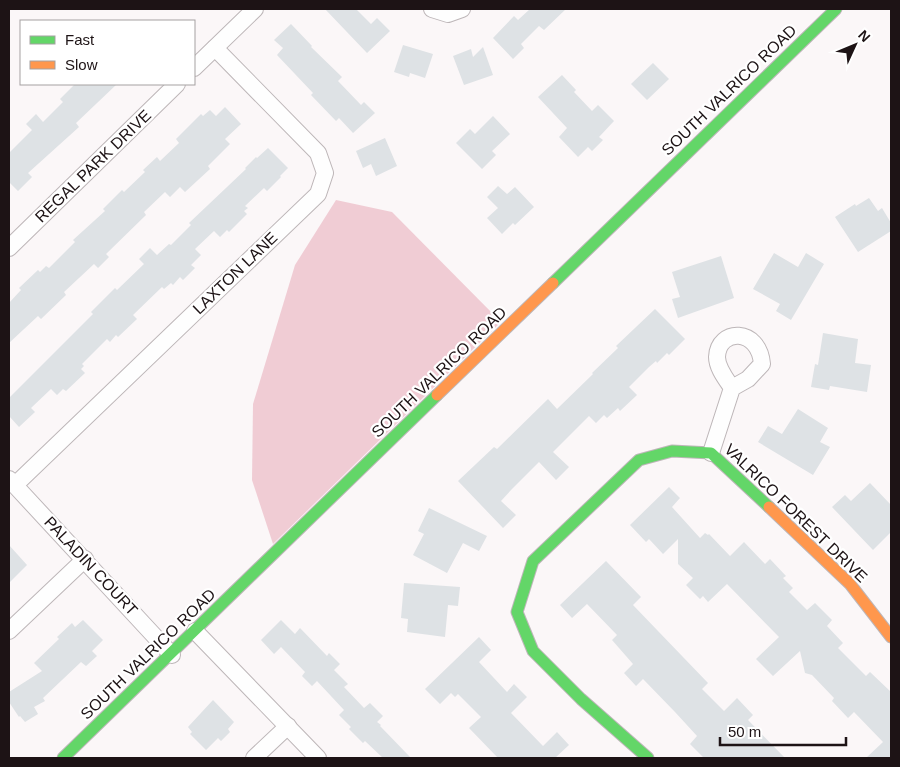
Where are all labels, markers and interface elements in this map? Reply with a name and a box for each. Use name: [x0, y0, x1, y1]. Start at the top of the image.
legend: [20, 20, 195, 85]
north arrow: [830, 20, 880, 70]
street label: SOUTH VALRICO ROAD: [658, 21, 800, 159]
text: N: [855, 27, 874, 45]
text: Fast: [65, 31, 95, 48]
text: Slow: [65, 56, 98, 73]
street label: REGAL PARK DRIVE: [32, 106, 154, 226]
street label: LAXTON LANE: [190, 229, 280, 317]
street label: SOUTH VALRICO ROAD: [368, 303, 510, 441]
street label: VALRICO FOREST DRIVE: [721, 440, 871, 586]
street label: PALADIN COURT: [41, 513, 141, 619]
street label: SOUTH VALRICO ROAD: [77, 585, 219, 723]
scale bar: [720, 714, 846, 746]
text: 50 m: [728, 723, 761, 740]

